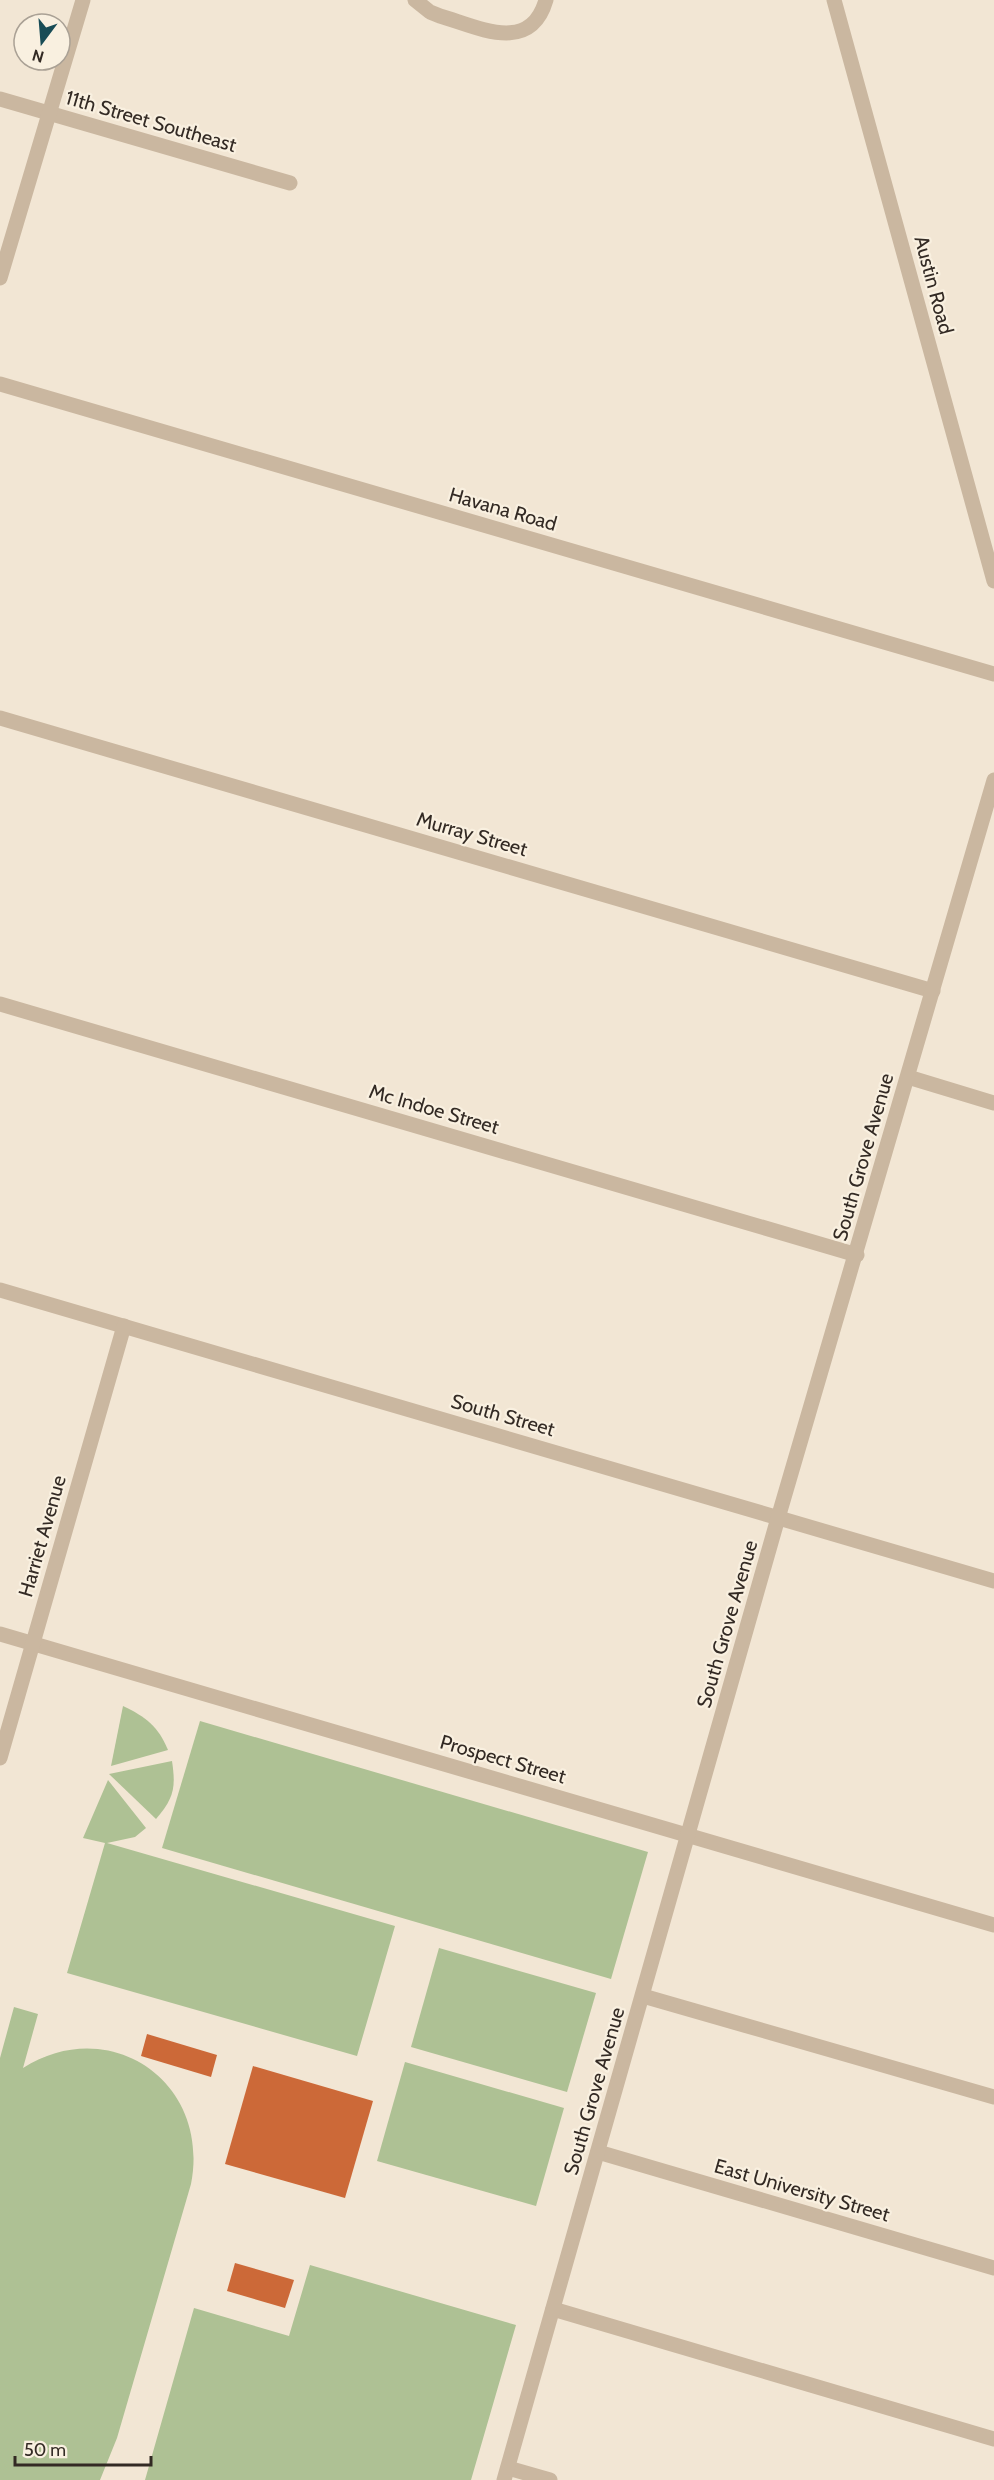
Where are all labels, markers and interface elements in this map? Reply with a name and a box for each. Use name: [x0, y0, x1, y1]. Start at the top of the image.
north arrow: [12, 12, 72, 72]
text: N: [30, 45, 46, 67]
street label: 11th Street Southeast: [63, 85, 239, 157]
street label: Austin Road: [909, 233, 959, 337]
street label: Havana Road: [446, 482, 560, 536]
street label: Murray Street: [414, 807, 530, 861]
street label: South Grove Avenue: [828, 1070, 898, 1244]
street label: Mc Indoe Street: [366, 1079, 502, 1139]
street label: South Street: [448, 1389, 558, 1441]
street label: Harriet Avenue: [13, 1472, 71, 1600]
street label: South Grove Avenue: [692, 1537, 762, 1711]
street label: Prospect Street: [437, 1730, 569, 1788]
street label: South Grove Avenue: [559, 2004, 629, 2178]
street label: East University Street: [712, 2153, 893, 2227]
scale bar: [15, 2429, 152, 2467]
text: 50 m: [24, 2439, 66, 2461]

